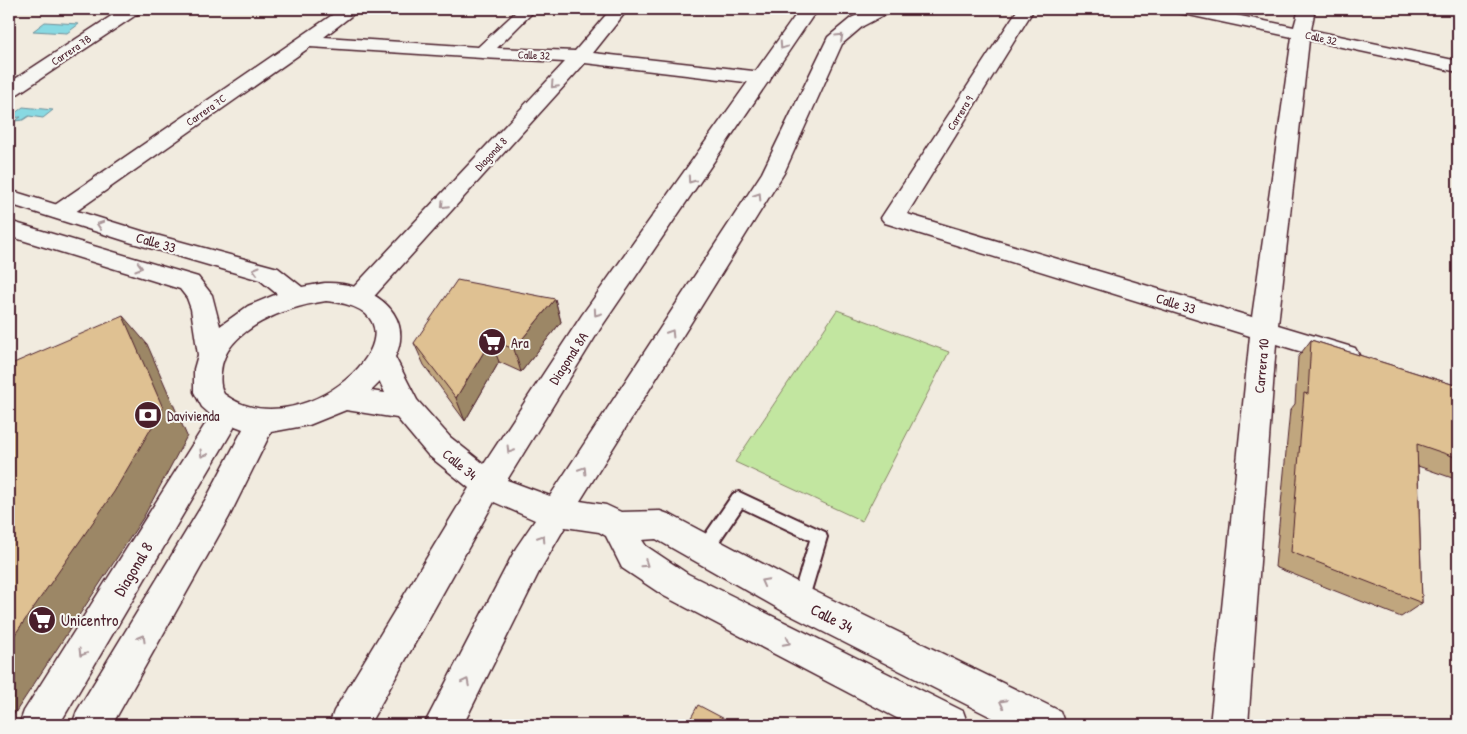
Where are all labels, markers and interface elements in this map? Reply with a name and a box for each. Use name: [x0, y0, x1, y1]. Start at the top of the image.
street label: Calle 32: [1304, 28, 1338, 48]
street label: Carrera 7B: [48, 31, 94, 68]
one-way arrow: [834, 34, 843, 43]
one-way arrow: [780, 41, 789, 50]
street label: Calle 32: [518, 47, 550, 63]
one-way arrow: [551, 80, 560, 89]
street label: Carrera 7C: [183, 91, 229, 129]
street label: Carrera 9: [944, 93, 976, 133]
street label: Diagonal 8: [472, 134, 510, 174]
one-way arrow: [688, 174, 697, 184]
one-way arrow: [752, 192, 761, 202]
one-way arrow: [441, 199, 450, 208]
one-way arrow: [97, 221, 105, 231]
street label: Calle 33: [134, 227, 178, 257]
one-way arrow: [134, 262, 143, 272]
one-way arrow: [253, 266, 261, 276]
street label: Calle 33: [1154, 288, 1198, 318]
one-way arrow: [595, 307, 603, 316]
supermarket icon: Ara: [477, 327, 507, 357]
street label: Diagonal 8A: [544, 328, 593, 388]
one-way arrow: [664, 329, 674, 338]
place label: Ara: [511, 333, 529, 352]
street label: Carrera 10: [1249, 338, 1273, 394]
bank icon: Davivienda: [133, 400, 163, 430]
place label: Davivienda: [167, 406, 220, 425]
street label: Calle 34: [439, 444, 481, 484]
one-way arrow: [506, 444, 516, 453]
one-way arrow: [199, 449, 209, 458]
one-way arrow: [577, 466, 586, 475]
one-way arrow: [535, 535, 545, 544]
street label: Diagonal 8: [108, 538, 158, 600]
one-way arrow: [639, 558, 649, 567]
one-way arrow: [760, 579, 769, 589]
street label: Calle 34: [807, 598, 857, 638]
supermarket icon: Unicentro: [27, 605, 57, 635]
place label: Unicentro: [61, 609, 119, 631]
one-way arrow: [136, 634, 146, 643]
one-way arrow: [782, 636, 791, 646]
one-way arrow: [78, 647, 88, 656]
one-way arrow: [460, 678, 470, 687]
one-way arrow: [999, 700, 1008, 710]

